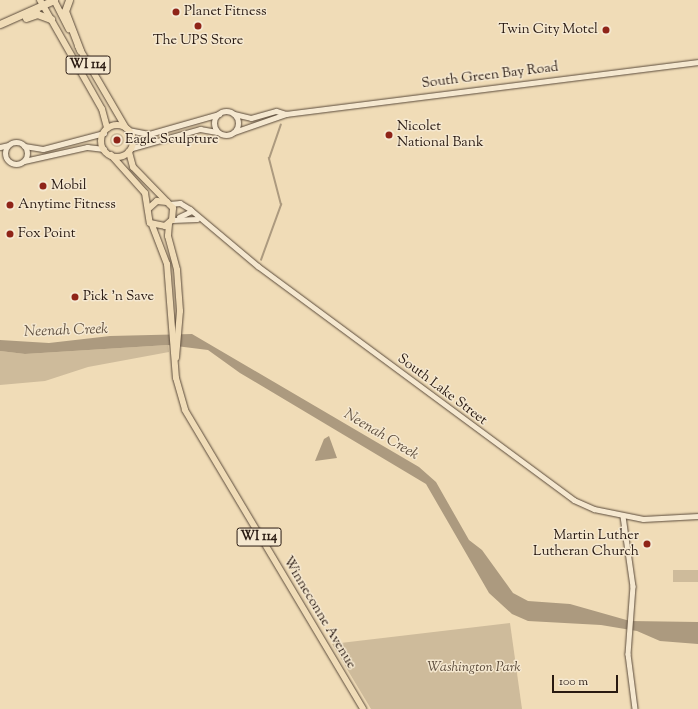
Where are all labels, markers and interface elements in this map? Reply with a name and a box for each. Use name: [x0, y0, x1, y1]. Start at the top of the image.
place label: Planet Fitness: [184, 4, 267, 20]
marker: Planet Fitness: [171, 7, 181, 17]
marker: The UPS Store: [193, 21, 203, 31]
place label: Twin City Motel: [499, 22, 598, 38]
marker: Twin City Motel: [601, 25, 611, 35]
place label: The UPS Store: [153, 33, 243, 49]
road number: WI 114: [65, 54, 111, 76]
street label: South Green Bay Road: [421, 59, 559, 93]
place label: Nicolet National Bank: [397, 119, 484, 152]
marker: Nicolet National Bank: [384, 130, 394, 140]
place label: Eagle Sculpture: [125, 132, 219, 148]
marker: Eagle Sculpture: [112, 135, 122, 145]
place label: Mobil: [51, 178, 87, 194]
marker: Mobil: [38, 181, 48, 191]
place label: Anytime Fitness: [18, 197, 116, 213]
marker: Anytime Fitness: [5, 200, 15, 210]
place label: Fox Point: [18, 226, 76, 242]
marker: Fox Point: [5, 229, 15, 239]
place label: Pick 'n Save: [83, 289, 154, 305]
marker: Pick 'n Save: [70, 292, 80, 302]
water label: Neenah Creek: [24, 321, 108, 341]
street label: South Lake Street: [394, 351, 490, 429]
water label: Neenah Creek: [340, 406, 422, 464]
road number: WI 114: [236, 526, 282, 548]
place label: Martin Luther Lutheran Church: [533, 528, 639, 560]
marker: Martin Luther Lutheran Church: [642, 539, 652, 549]
street label: Winneconne Avenue: [279, 554, 359, 672]
park label: Washington Park: [427, 660, 521, 676]
scale bar: [554, 667, 620, 693]
text: 100 m: [559, 673, 588, 691]

